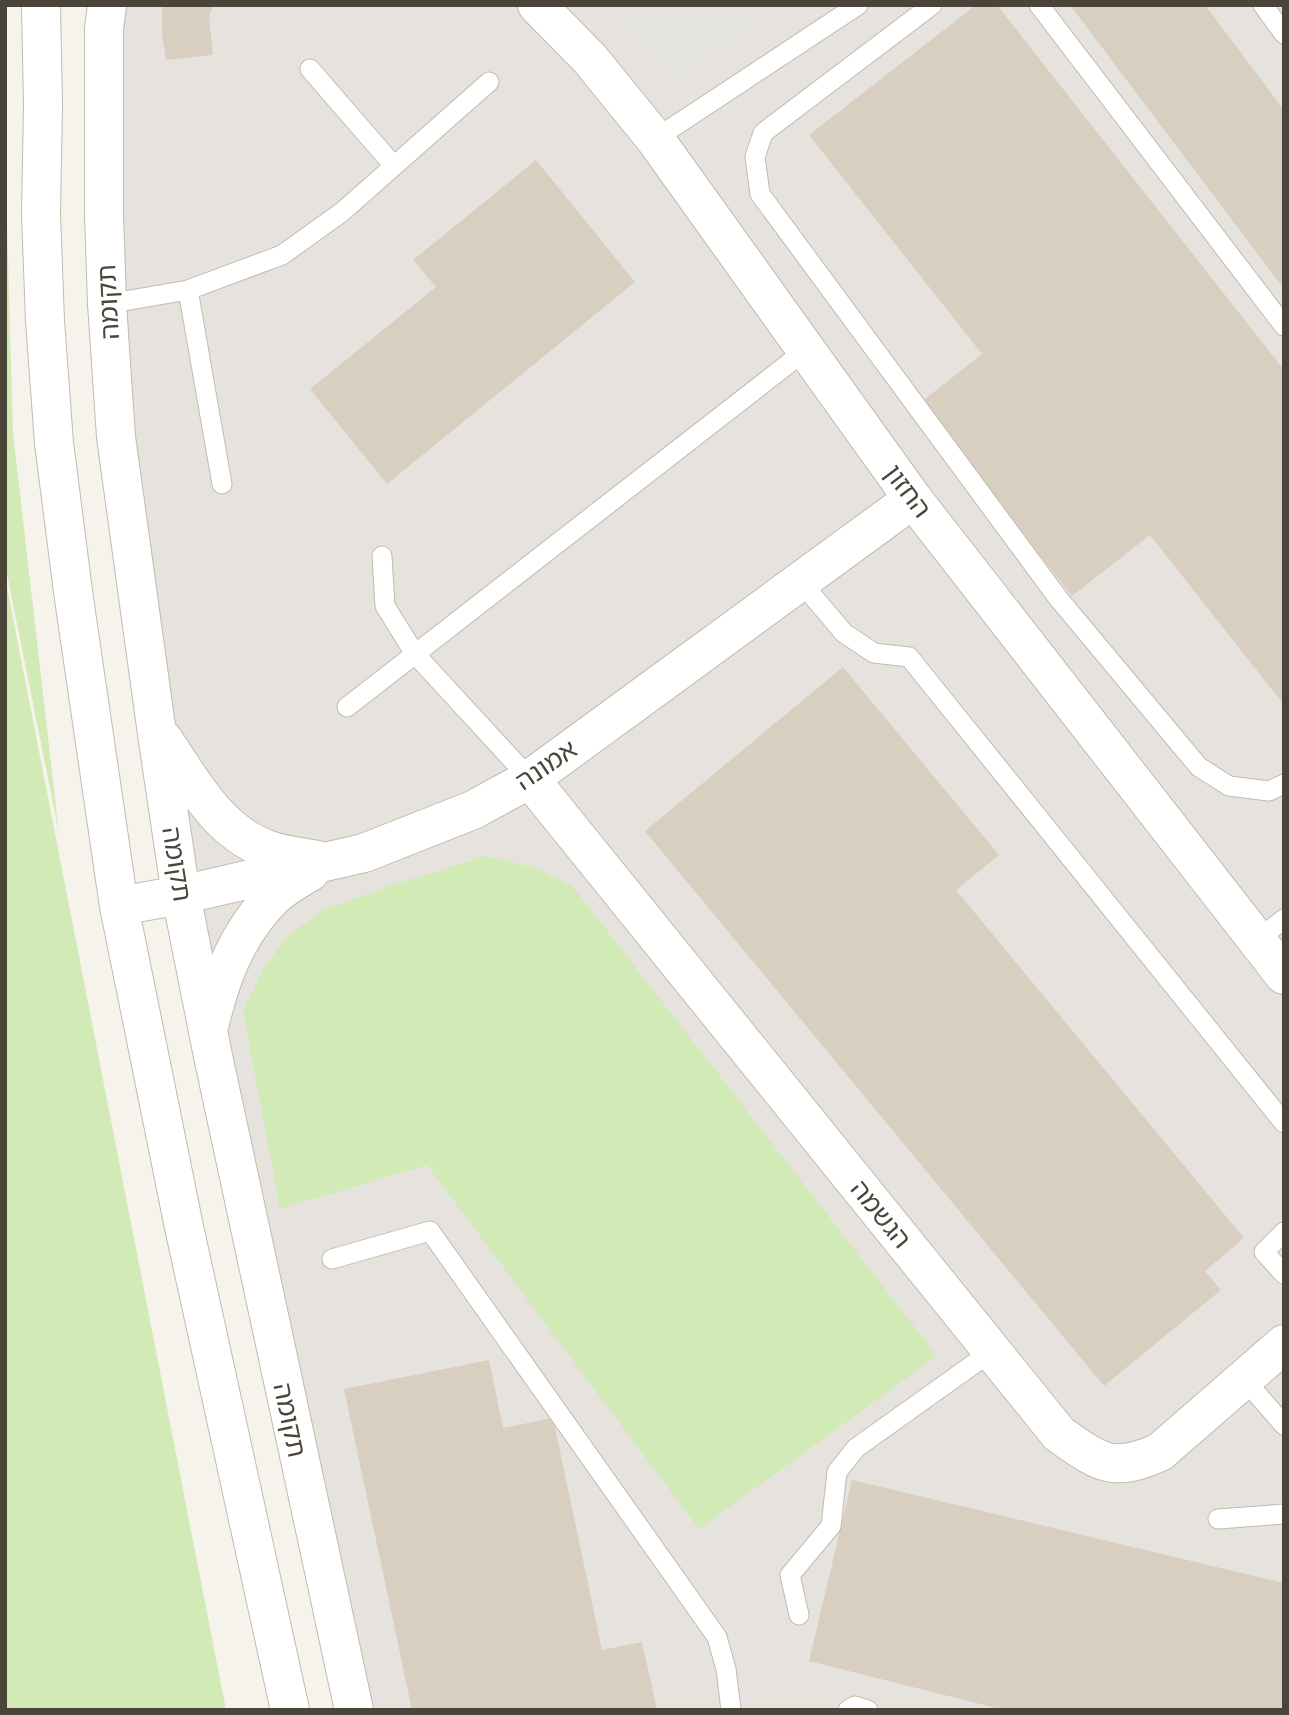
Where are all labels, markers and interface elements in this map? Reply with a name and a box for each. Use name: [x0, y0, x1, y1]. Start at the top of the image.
street label: תקומה: [89, 264, 124, 341]
street label: החזון: [879, 457, 939, 523]
street label: אמונה: [508, 732, 582, 796]
street label: תקומה: [157, 824, 200, 903]
street label: הגשמה: [845, 1173, 919, 1253]
street label: תקומה: [268, 1380, 314, 1460]

